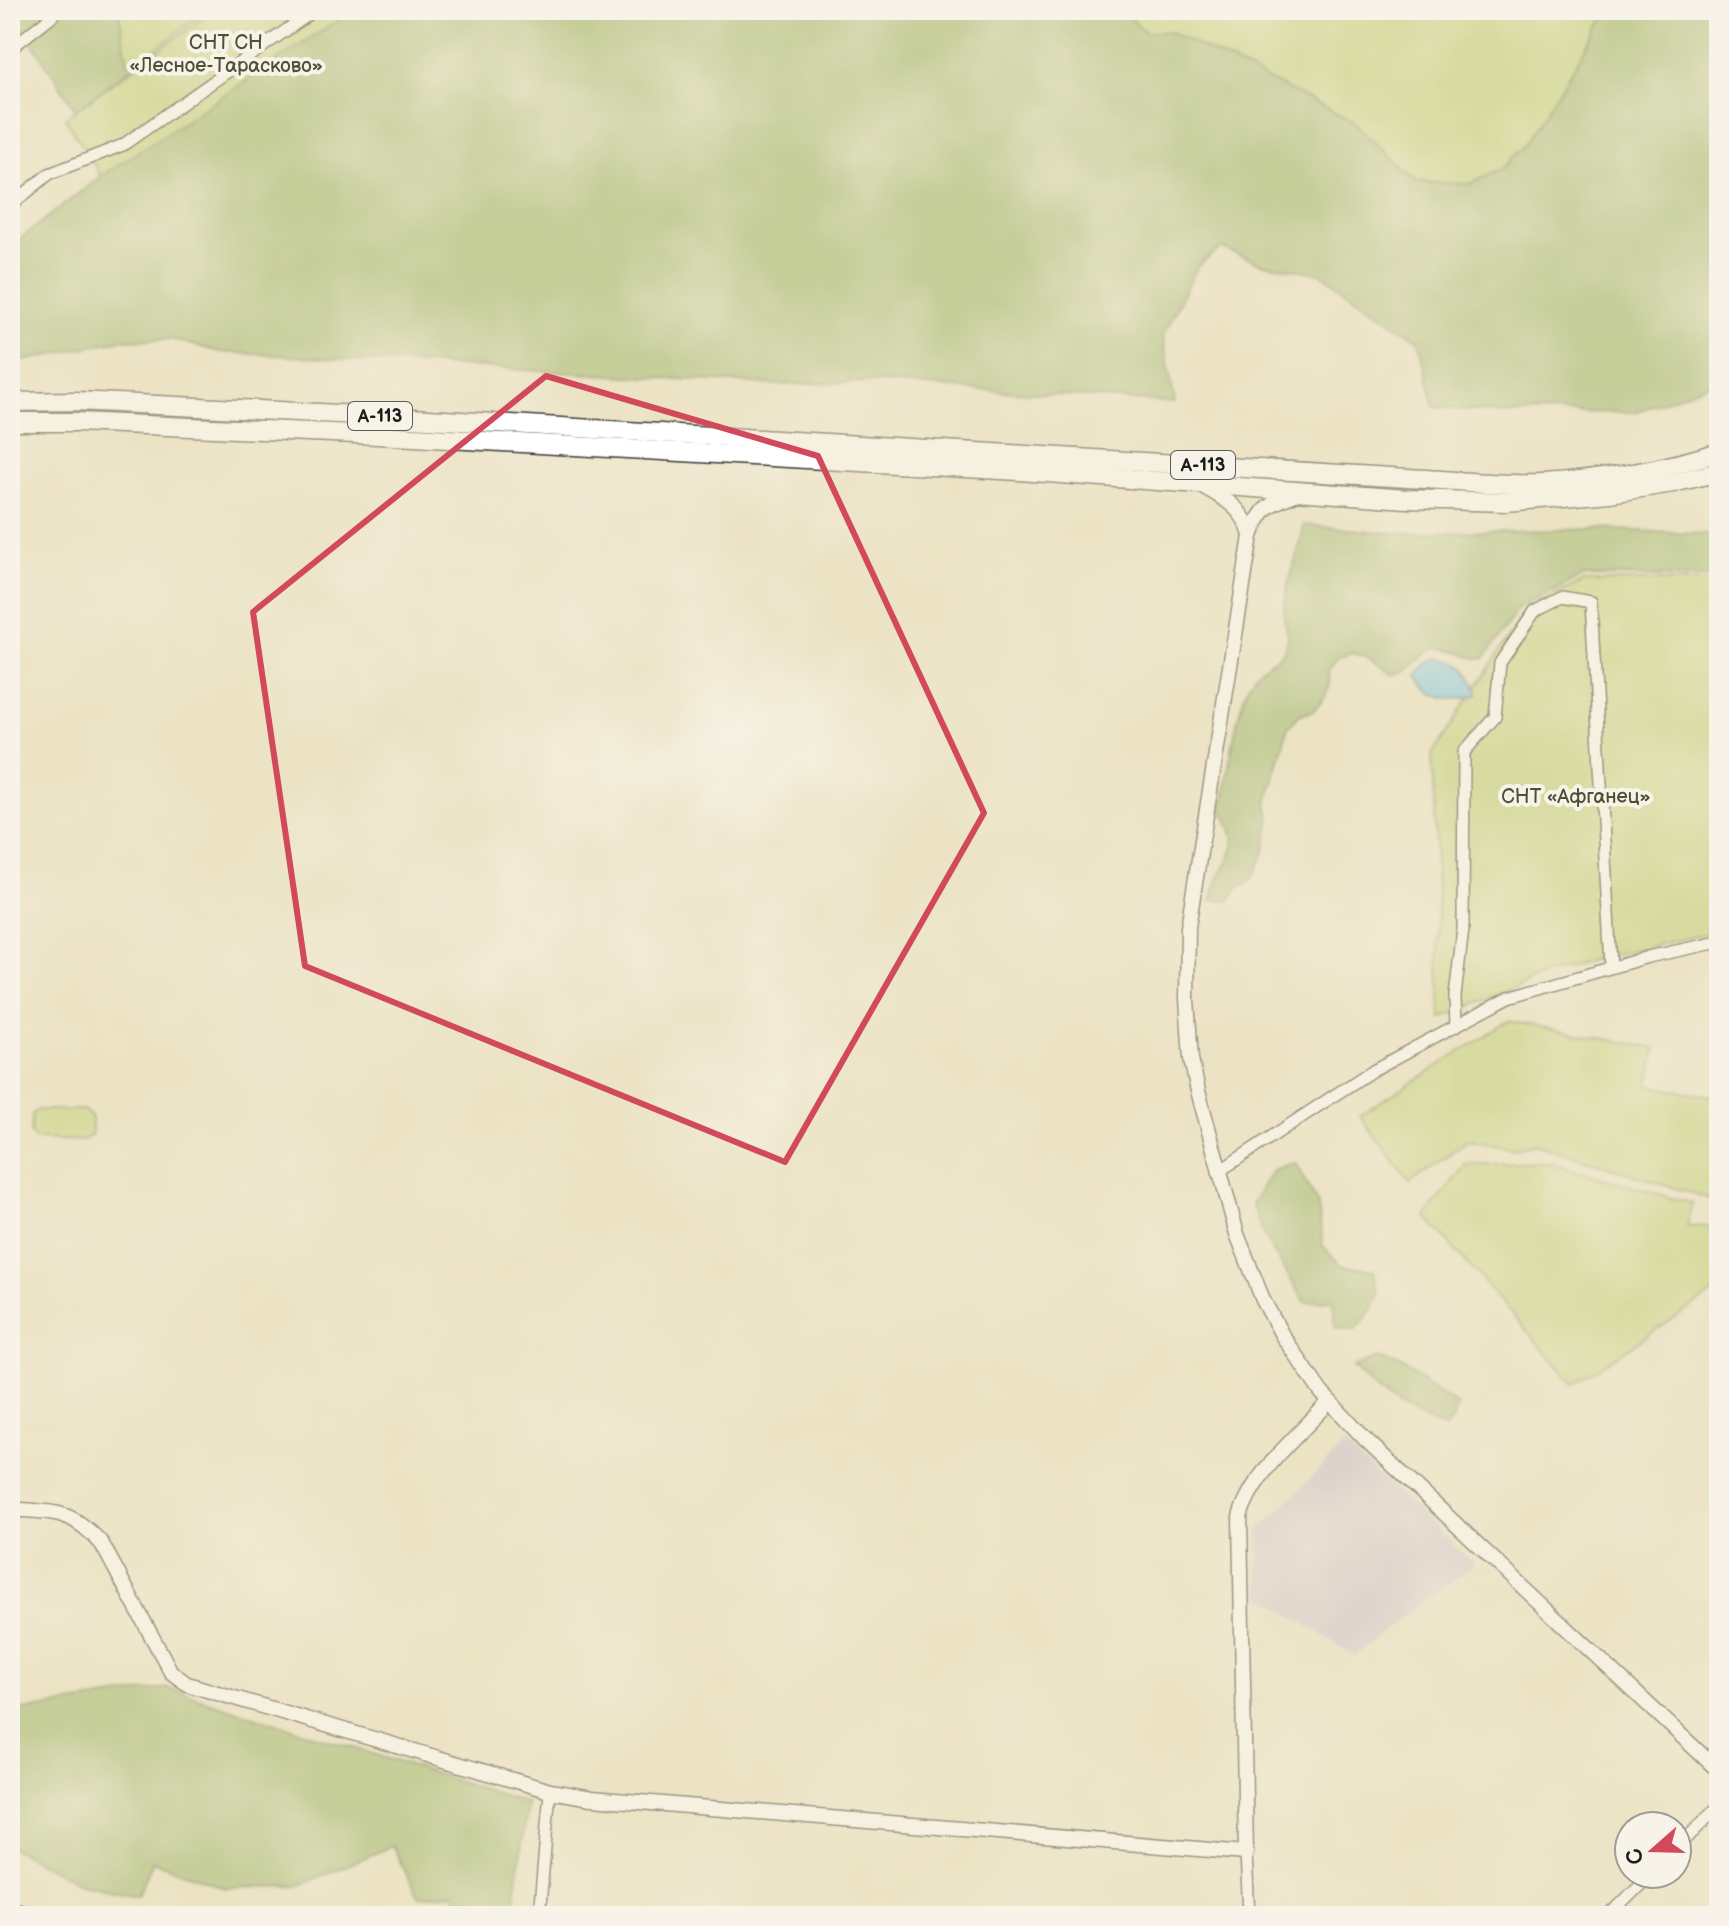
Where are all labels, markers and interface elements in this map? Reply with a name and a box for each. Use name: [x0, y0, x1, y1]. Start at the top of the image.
park label: СНТ СН «Лесное-Тарасково»: [129, 31, 323, 78]
road number: А-113: [348, 402, 412, 430]
road number: А-113: [1171, 451, 1235, 479]
park label: СНТ «Афганец»: [1501, 785, 1651, 809]
north arrow: [1613, 1810, 1693, 1890]
text: С: [1620, 1845, 1651, 1868]

